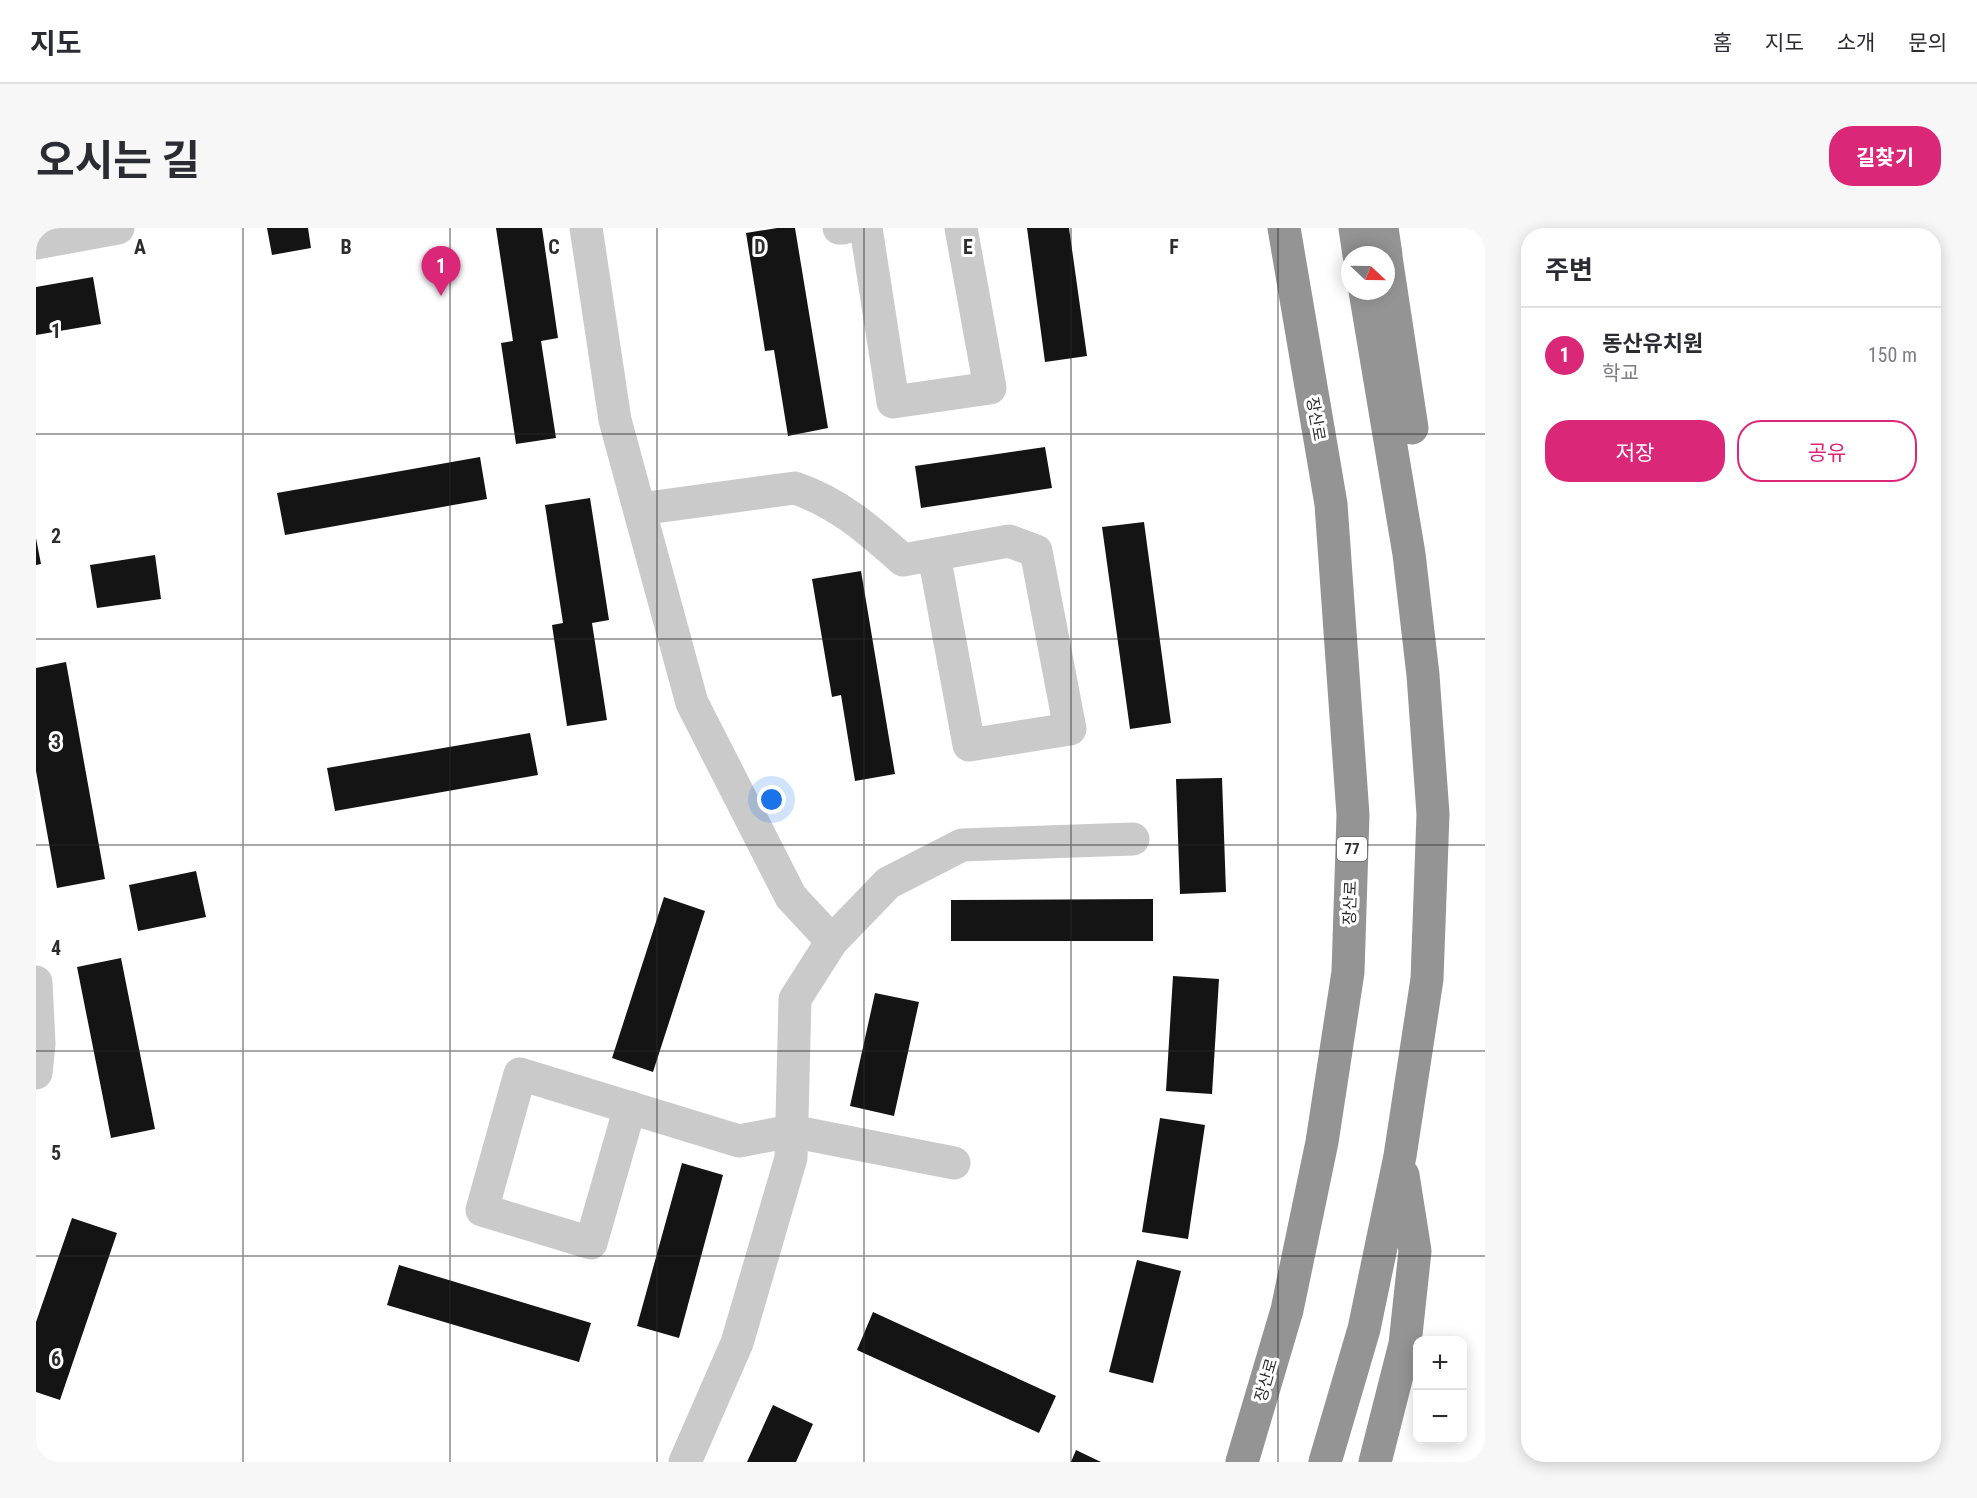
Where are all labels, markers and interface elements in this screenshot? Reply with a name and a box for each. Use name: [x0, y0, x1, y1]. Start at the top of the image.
text: 지도: [30, 27, 82, 60]
text: 홈: [1713, 31, 1732, 55]
text: 지도: [1765, 31, 1804, 55]
text: 소개: [1837, 31, 1875, 55]
text: 문의: [1908, 31, 1947, 55]
button: 길찾기: [1829, 126, 1941, 186]
text: 오시는 길: [36, 136, 200, 185]
text: A: [134, 235, 146, 259]
text: B: [340, 235, 352, 259]
text: C: [548, 235, 560, 259]
text: D: [754, 235, 766, 259]
text: E: [963, 235, 973, 259]
text: F: [1169, 235, 1179, 259]
north arrow: [1341, 246, 1395, 300]
pin: 1: [422, 247, 460, 296]
text: 주변: [1545, 255, 1593, 285]
text: 1: [51, 319, 61, 343]
text: 동산유치원: [1602, 331, 1703, 356]
text: 1: [1559, 343, 1570, 367]
text: 150 m: [1868, 343, 1917, 367]
text: 학교: [1602, 361, 1639, 385]
street label: 장산로: [1303, 396, 1329, 443]
button: 저장: [1545, 420, 1725, 482]
button: 공유: [1737, 420, 1917, 482]
text: 2: [51, 524, 61, 548]
text: 3: [51, 730, 61, 754]
your location: [757, 785, 786, 814]
road number: 77: [1337, 837, 1367, 861]
street label: 장산로: [1340, 880, 1360, 925]
text: 4: [51, 936, 61, 960]
text: 5: [51, 1141, 61, 1165]
map controls: [1413, 1336, 1467, 1444]
button: +: [1413, 1336, 1467, 1390]
text: 6: [51, 1347, 61, 1371]
street label: 장산로: [1251, 1356, 1281, 1404]
button: −: [1413, 1390, 1467, 1444]

